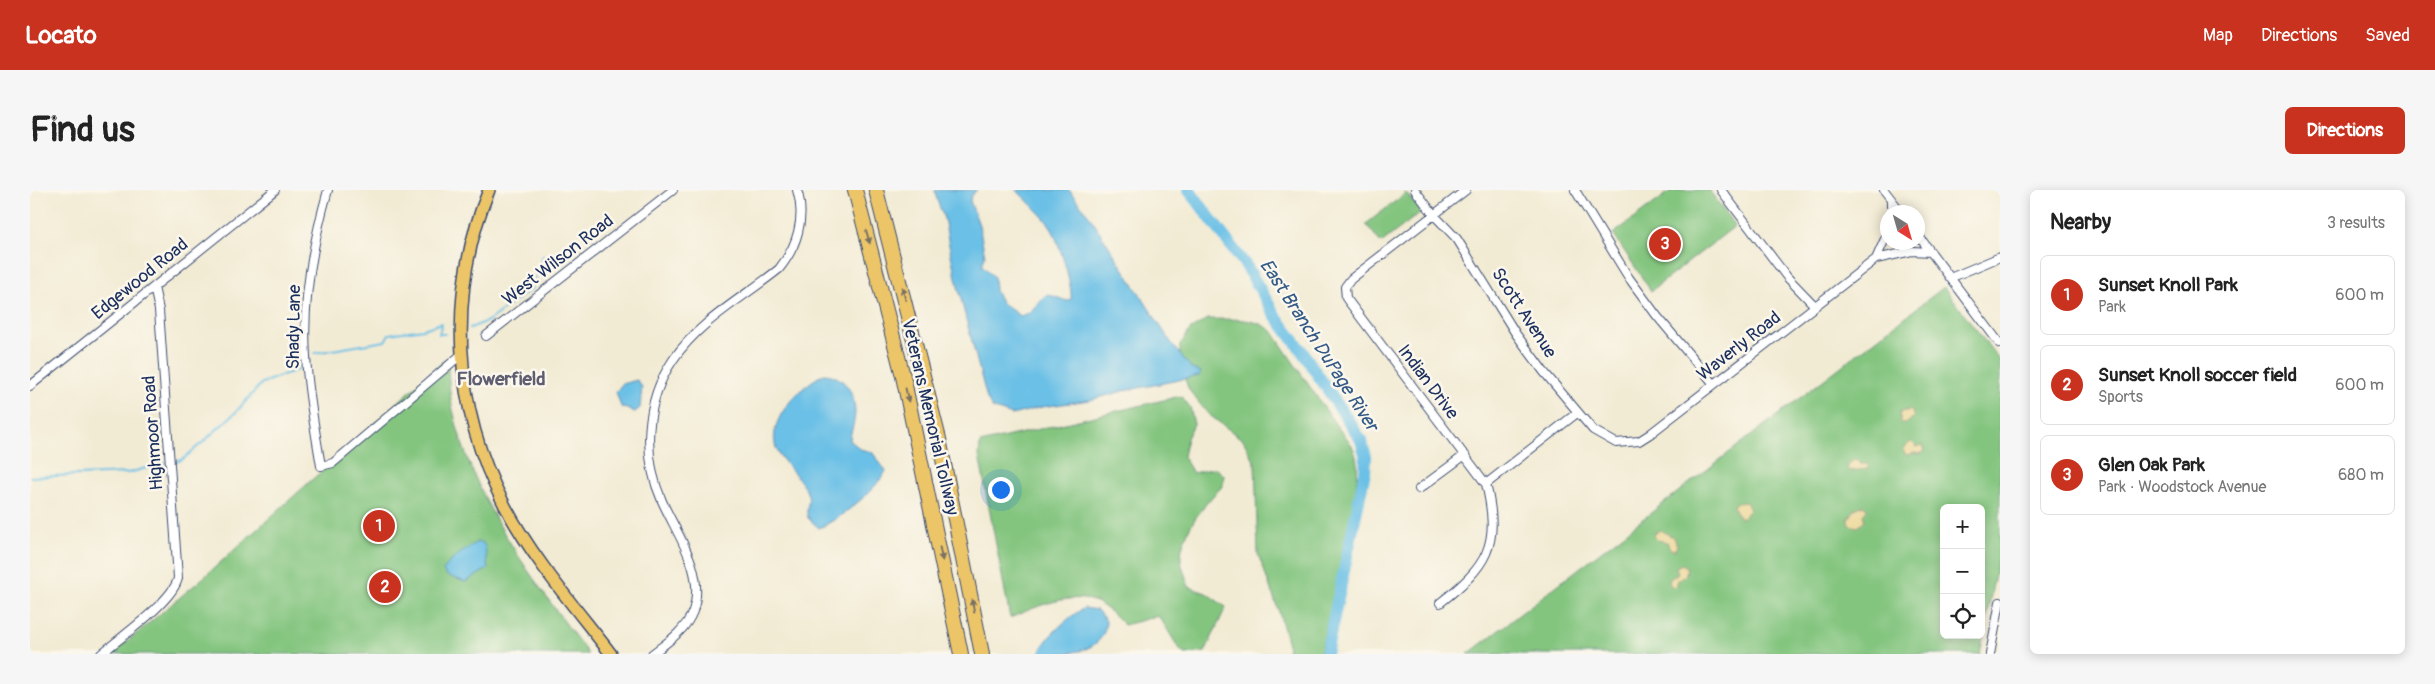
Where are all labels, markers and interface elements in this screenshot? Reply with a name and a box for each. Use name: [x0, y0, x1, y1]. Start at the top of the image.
text: Locato: [25, 21, 97, 50]
text: Map: [2203, 24, 2233, 47]
text: Directions: [2261, 24, 2337, 47]
text: Saved: [2365, 24, 2410, 47]
button: Directions: [2285, 107, 2405, 154]
text: Find us: [30, 108, 135, 152]
north arrow: [1880, 205, 1925, 250]
street label: West Wilson Road: [498, 209, 618, 311]
text: Nearby: [2050, 209, 2111, 236]
text: 3 results: [2327, 213, 2385, 233]
pin: 3: [1649, 225, 1681, 263]
one-way arrow: [864, 230, 872, 245]
street label: Edgewood Road: [87, 233, 193, 325]
water label: East Branch DuPage River: [1254, 254, 1385, 438]
street label: Scott Avenue: [1486, 264, 1562, 363]
text: Sunset Knoll Park: [2098, 273, 2238, 297]
street label: Shady Lane: [282, 284, 306, 370]
text: 1: [2064, 285, 2070, 305]
text: 600 m: [2335, 285, 2384, 305]
one-way arrow: [899, 286, 907, 301]
text: Park: [2098, 297, 2126, 317]
street label: Waverly Road: [1692, 306, 1786, 386]
street label: Veterans Memorial Tollway: [896, 317, 964, 518]
street label: Indian Drive: [1392, 340, 1464, 424]
text: Sunset Knoll soccer field: [2098, 363, 2297, 387]
district label: Flowerfield: [456, 367, 546, 391]
street label: Highmoor Road: [138, 375, 168, 491]
text: 2: [2063, 375, 2071, 395]
text: 600 m: [2335, 375, 2384, 395]
one-way arrow: [903, 387, 911, 402]
text: Sports: [2098, 387, 2143, 407]
text: Glen Oak Park: [2098, 453, 2205, 477]
text: 3: [2063, 465, 2071, 485]
text: 680 m: [2338, 465, 2384, 485]
your location: [988, 477, 1014, 503]
text: Park · Woodstock Avenue: [2098, 477, 2266, 497]
map controls: [1940, 504, 1985, 639]
button: +: [1940, 504, 1985, 549]
pin: 1: [363, 507, 395, 545]
one-way arrow: [937, 546, 945, 562]
button: −: [1940, 549, 1985, 594]
pin: 2: [369, 568, 401, 606]
button: locate: [1940, 594, 1985, 639]
one-way arrow: [968, 598, 976, 614]

